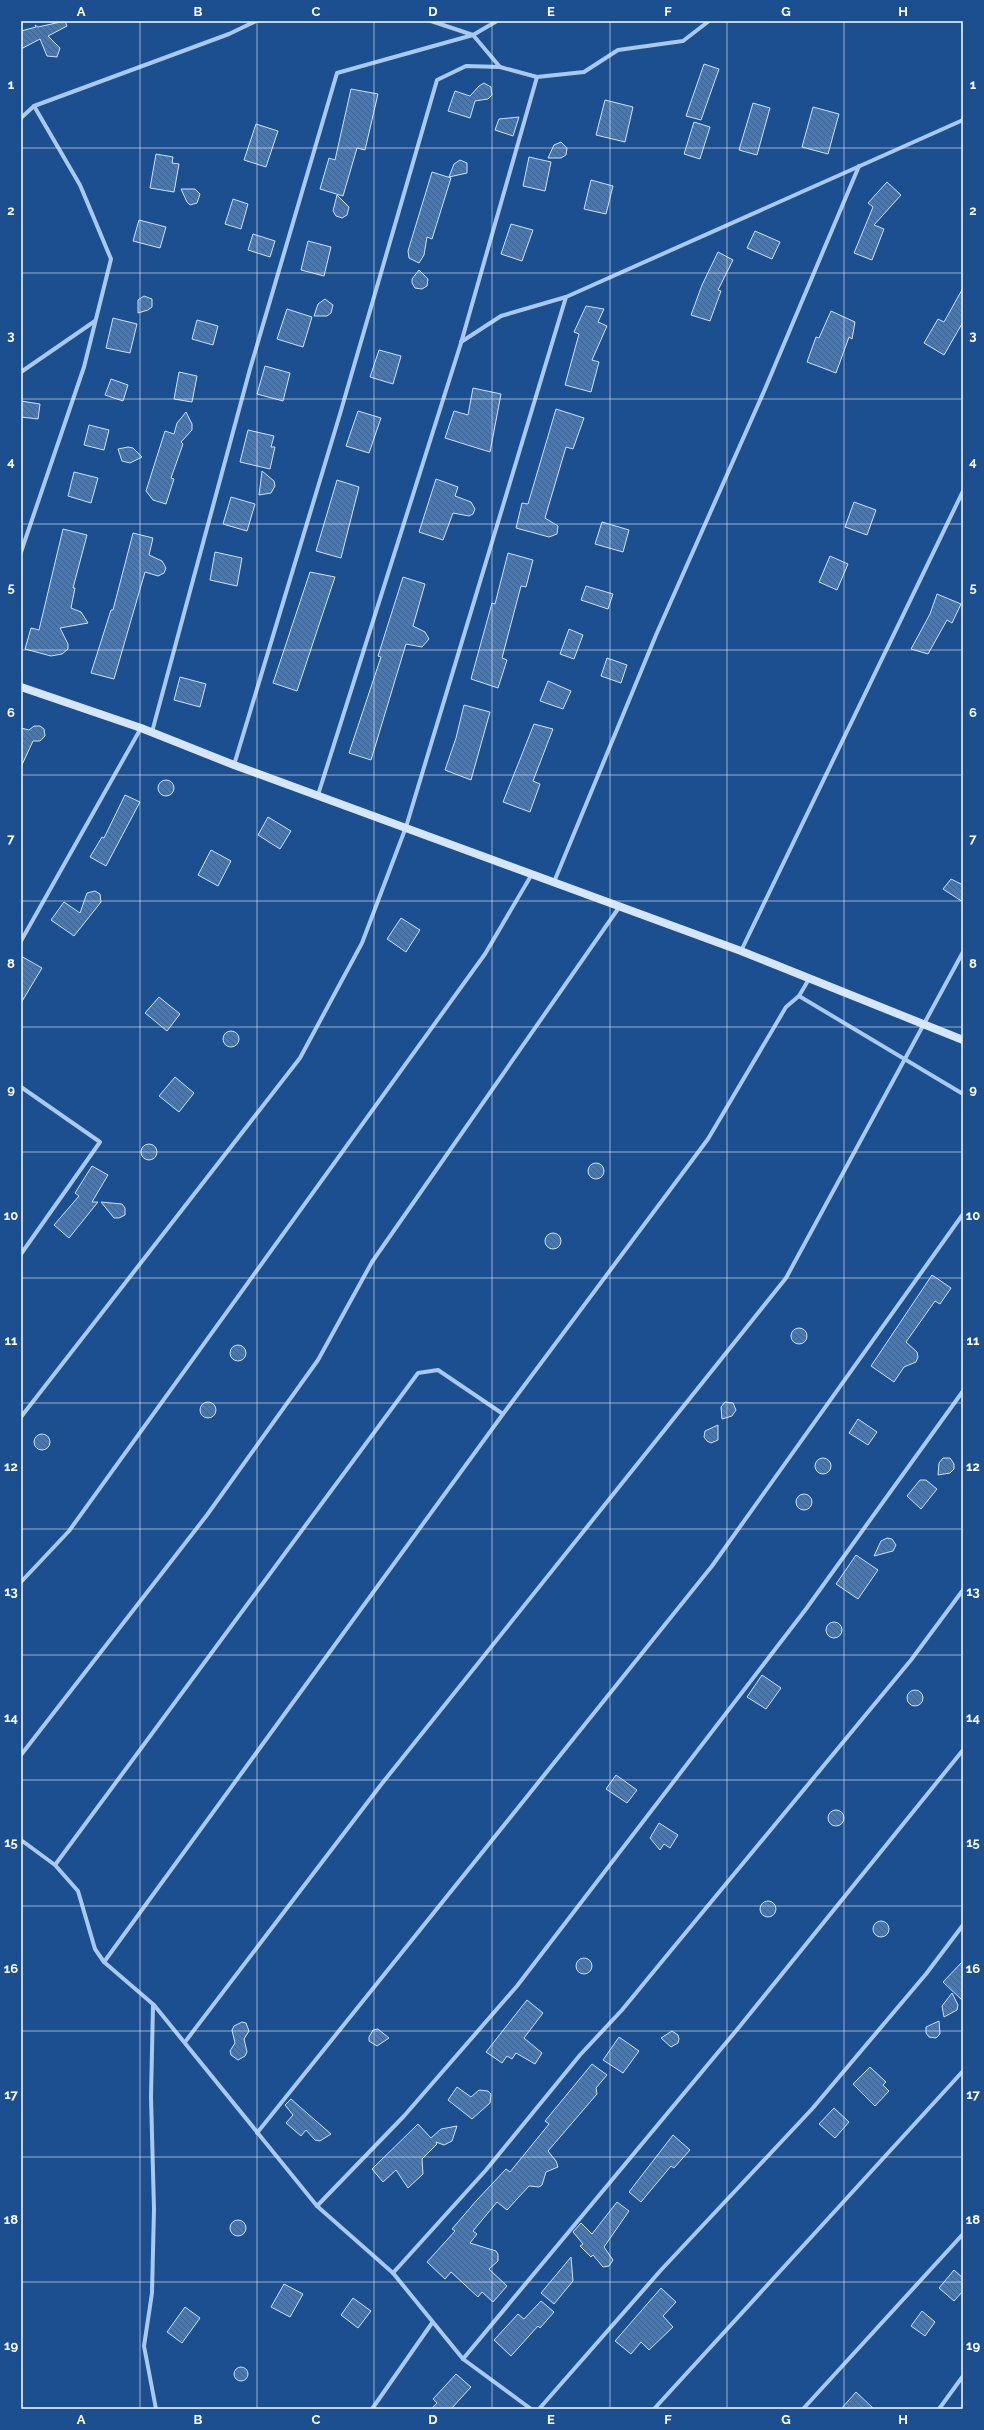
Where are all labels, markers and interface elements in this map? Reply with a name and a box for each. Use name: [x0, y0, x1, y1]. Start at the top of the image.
text: A: [77, 4, 86, 19]
text: B: [194, 4, 203, 19]
text: C: [312, 4, 321, 19]
text: D: [428, 4, 438, 19]
text: E: [547, 4, 555, 19]
text: F: [664, 4, 672, 19]
text: G: [781, 4, 791, 19]
text: H: [898, 4, 908, 19]
text: 1: [8, 77, 15, 92]
text: 1: [970, 77, 977, 92]
text: 2: [7, 203, 15, 218]
text: 2: [969, 203, 977, 218]
text: 3: [7, 328, 15, 343]
text: 3: [969, 328, 977, 343]
text: 4: [7, 454, 15, 469]
text: 4: [969, 454, 977, 469]
text: 5: [7, 580, 15, 595]
text: 5: [969, 580, 977, 595]
text: 6: [7, 705, 15, 720]
text: 6: [969, 705, 977, 720]
text: 7: [7, 831, 15, 846]
text: 7: [969, 831, 977, 846]
text: 8: [7, 956, 15, 971]
text: 8: [969, 956, 977, 971]
text: 9: [7, 1082, 15, 1097]
text: 9: [969, 1082, 977, 1097]
text: 10: [4, 1208, 18, 1223]
text: 10: [966, 1208, 980, 1223]
text: 11: [5, 1333, 18, 1348]
text: 11: [967, 1333, 980, 1348]
text: 12: [4, 1459, 18, 1474]
text: 12: [966, 1459, 980, 1474]
text: 13: [4, 1584, 18, 1599]
text: 13: [966, 1584, 980, 1599]
text: 14: [4, 1710, 18, 1725]
text: 14: [966, 1710, 980, 1725]
text: 15: [4, 1835, 18, 1850]
text: 15: [966, 1835, 980, 1850]
text: 16: [4, 1961, 18, 1976]
text: 16: [966, 1961, 980, 1976]
text: 17: [4, 2087, 19, 2102]
text: 17: [966, 2087, 981, 2102]
text: 18: [4, 2212, 18, 2227]
text: 18: [966, 2212, 980, 2227]
text: 19: [4, 2338, 18, 2353]
text: 19: [966, 2338, 980, 2353]
text: A: [77, 2412, 86, 2427]
text: B: [194, 2412, 203, 2427]
text: C: [312, 2412, 321, 2427]
text: D: [428, 2412, 438, 2427]
text: E: [547, 2412, 555, 2427]
text: F: [664, 2412, 672, 2427]
text: G: [781, 2412, 791, 2427]
text: H: [898, 2412, 908, 2427]

